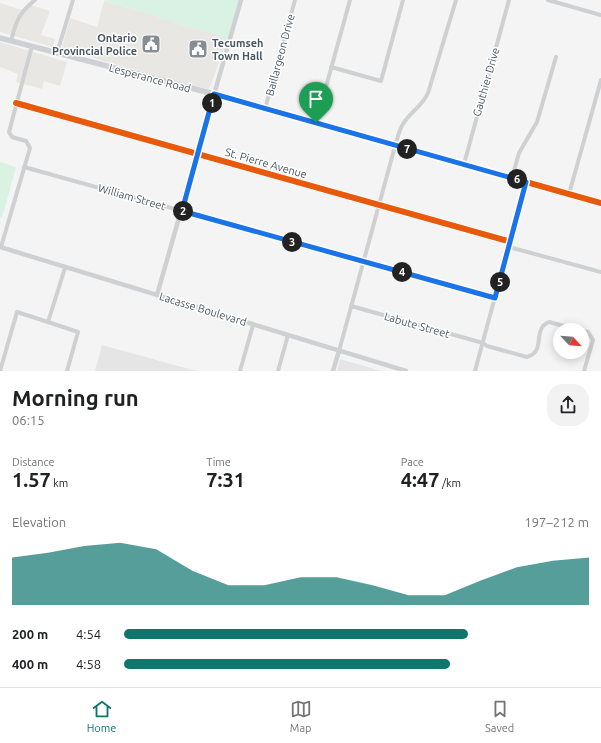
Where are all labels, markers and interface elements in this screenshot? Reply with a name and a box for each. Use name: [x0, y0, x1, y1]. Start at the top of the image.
street label: Baillargeon Drive: [263, 13, 297, 97]
place label: Ontario Provincial Police: [52, 32, 137, 57]
public building icon: Ontario Provincial Police: [140, 33, 162, 55]
place label: Tecumseh Town Hall: [212, 37, 263, 62]
public building icon: Tecumseh Town Hall: [187, 38, 209, 60]
street label: Gauthier Drive: [470, 46, 502, 118]
street label: Lesperance Road: [108, 61, 192, 95]
pin: [299, 82, 333, 123]
icon: arrive: [305, 88, 327, 110]
pin: 1: [202, 93, 222, 113]
text: 1: [209, 97, 215, 109]
pin: 7: [397, 139, 417, 159]
text: 7: [404, 143, 410, 155]
street label: St. Pierre Avenue: [224, 146, 308, 180]
pin: 6: [507, 169, 527, 189]
text: 6: [514, 173, 520, 185]
street label: William Street: [97, 182, 168, 213]
pin: 2: [173, 201, 193, 221]
text: 2: [180, 205, 186, 217]
pin: 3: [282, 232, 302, 252]
text: 3: [289, 236, 295, 248]
pin: 4: [392, 262, 412, 282]
text: 4: [399, 266, 405, 278]
pin: 5: [490, 272, 510, 292]
text: 5: [497, 276, 503, 288]
street label: Lacasse Boulevard: [158, 290, 248, 328]
street label: Labute Street: [383, 310, 452, 340]
north arrow: [553, 323, 589, 359]
map controls: [553, 323, 589, 359]
button: share: [547, 384, 589, 426]
text: Morning run: [12, 385, 139, 410]
text: 06:15: [12, 413, 45, 427]
text: Distance: [12, 456, 55, 468]
text: Time: [206, 456, 231, 468]
text: Pace: [401, 456, 424, 468]
text: 1.57: [12, 468, 51, 491]
text: 7:31: [206, 468, 245, 491]
text: 4:47: [401, 468, 439, 491]
text: km: [51, 477, 68, 489]
text: /km: [439, 477, 461, 489]
text: Elevation: [12, 515, 66, 529]
text: 197–212 m: [524, 515, 589, 529]
text: 200 m: [12, 627, 48, 641]
text: 4:54: [76, 627, 101, 641]
text: 400 m: [12, 657, 48, 671]
text: 4:58: [76, 657, 101, 671]
tab: Home: [87, 698, 116, 734]
tab: Map: [290, 698, 312, 734]
tab: Saved: [485, 698, 514, 734]

